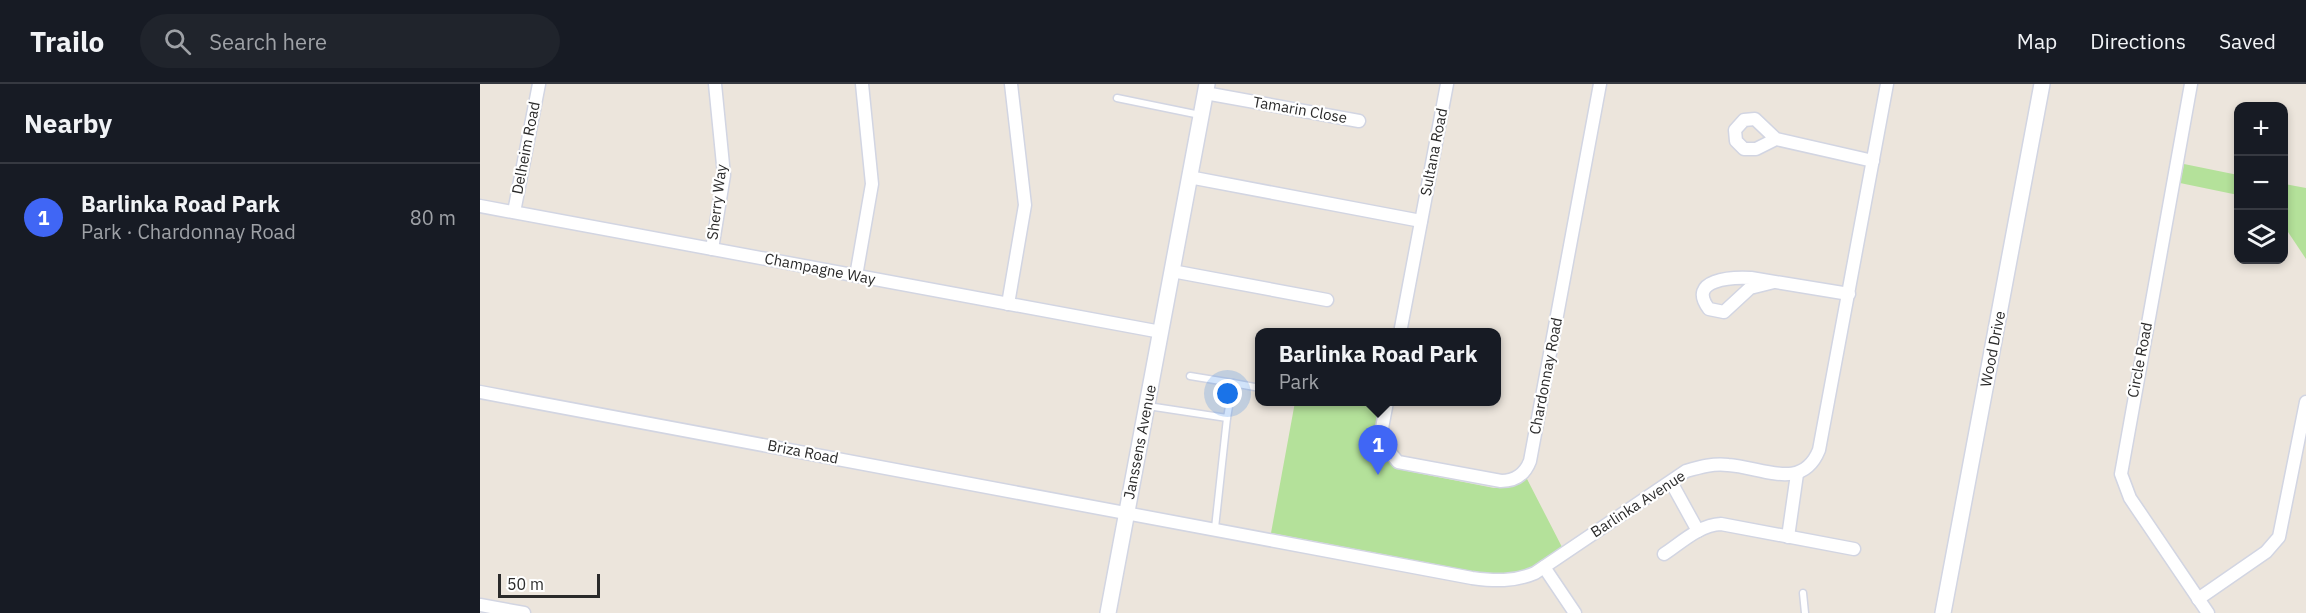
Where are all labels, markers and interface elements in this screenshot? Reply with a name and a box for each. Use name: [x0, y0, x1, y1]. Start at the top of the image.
search box: [140, 14, 560, 68]
text: Trailo: [30, 23, 104, 60]
icon: search: [161, 25, 194, 58]
text: Search here: [209, 27, 327, 56]
text: Map: [2017, 27, 2057, 55]
text: Directions: [2090, 27, 2186, 55]
text: Saved: [2219, 27, 2276, 55]
street label: Tamarin Close: [1252, 92, 1349, 127]
street label: Delheim Road: [507, 100, 544, 196]
map controls: [2234, 102, 2288, 264]
button: +: [2234, 102, 2288, 156]
text: Nearby: [24, 106, 112, 140]
street label: Sultana Road: [1416, 106, 1451, 197]
button: −: [2234, 156, 2288, 210]
street label: Sherry Way: [702, 162, 731, 241]
text: Barlinka Road Park: [81, 189, 280, 218]
text: 1: [38, 204, 50, 231]
text: 80 m: [410, 204, 456, 231]
button: layers: [2234, 210, 2288, 264]
text: Park · Chardonnay Road: [81, 218, 296, 245]
street label: Champagne Way: [763, 248, 878, 289]
street label: Wood Drive: [1976, 309, 2009, 389]
street label: Chardonnay Road: [1525, 316, 1566, 436]
street label: Circle Road: [2123, 321, 2156, 399]
popup: [1255, 328, 1501, 406]
text: Barlinka Road Park: [1279, 339, 1477, 368]
text: Park: [1279, 368, 1319, 395]
your location: [1213, 379, 1242, 408]
street label: Janssens Avenue: [1119, 383, 1160, 501]
pin: 1: [1358, 426, 1398, 475]
street label: Briza Road: [766, 435, 840, 468]
street label: Barlinka Avenue: [1587, 466, 1689, 541]
scale bar: [498, 571, 600, 598]
text: 50 m: [507, 574, 544, 594]

